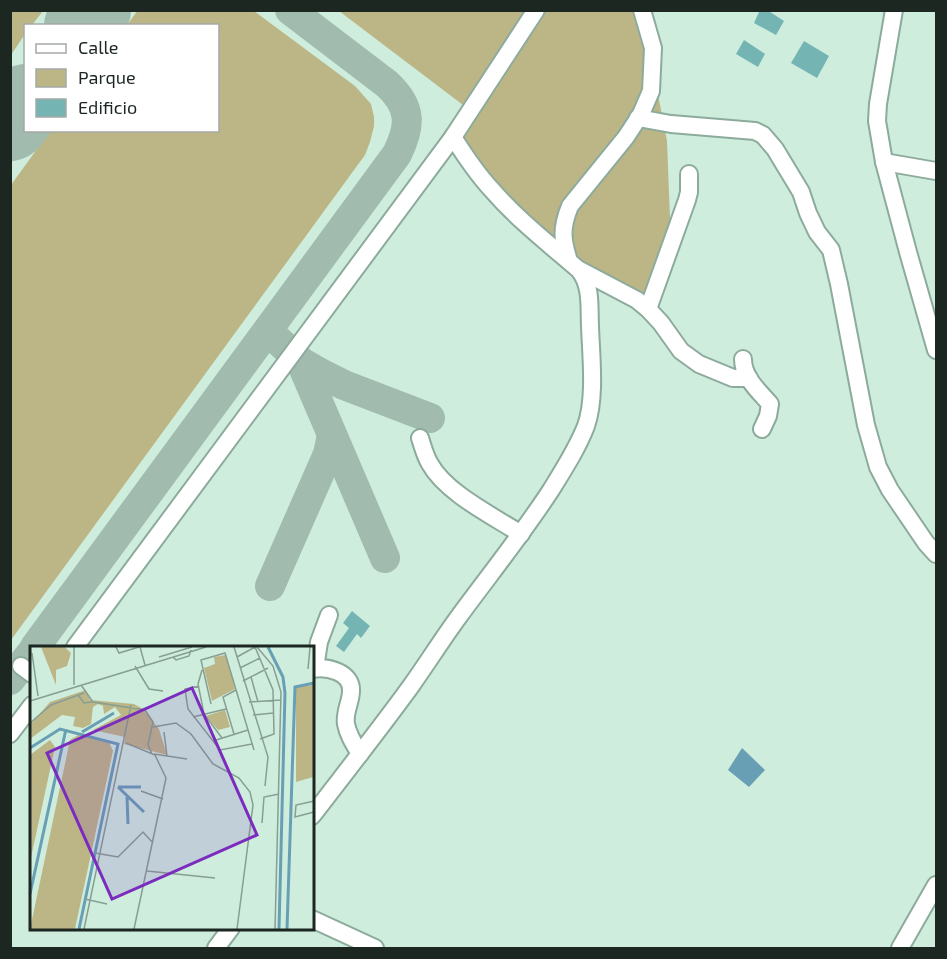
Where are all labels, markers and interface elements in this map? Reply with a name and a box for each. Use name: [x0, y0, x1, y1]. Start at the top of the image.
legend: [24, 24, 219, 132]
text: Calle: [78, 36, 119, 58]
text: Parque: [78, 66, 136, 88]
text: Edificio: [78, 96, 137, 118]
inset map: [30, 646, 314, 929]

